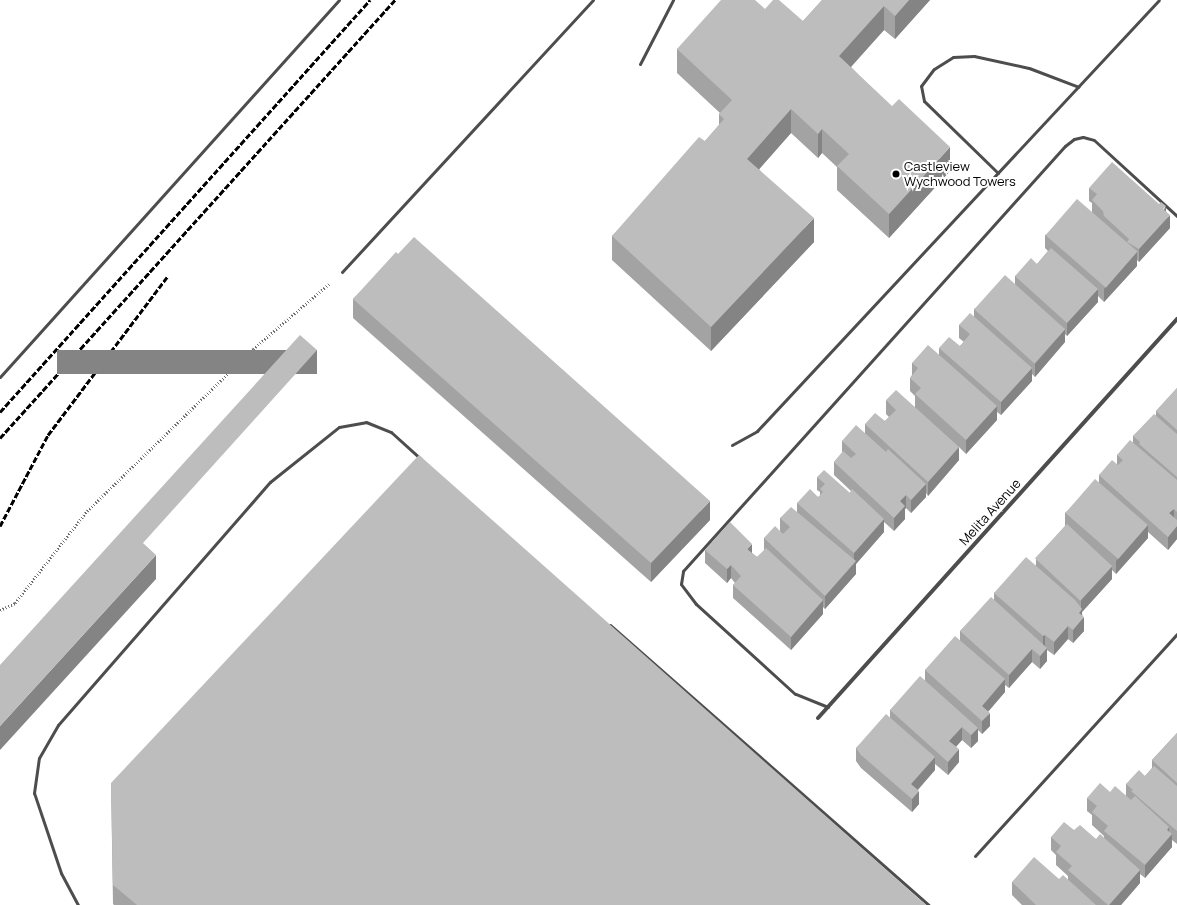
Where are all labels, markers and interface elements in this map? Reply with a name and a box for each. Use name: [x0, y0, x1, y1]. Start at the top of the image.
place label: Castleview Wychwood Towers: [904, 159, 1016, 190]
marker: Castleview Wychwood Towers: [891, 169, 901, 179]
street label: Melita Avenue: [956, 476, 1024, 548]

